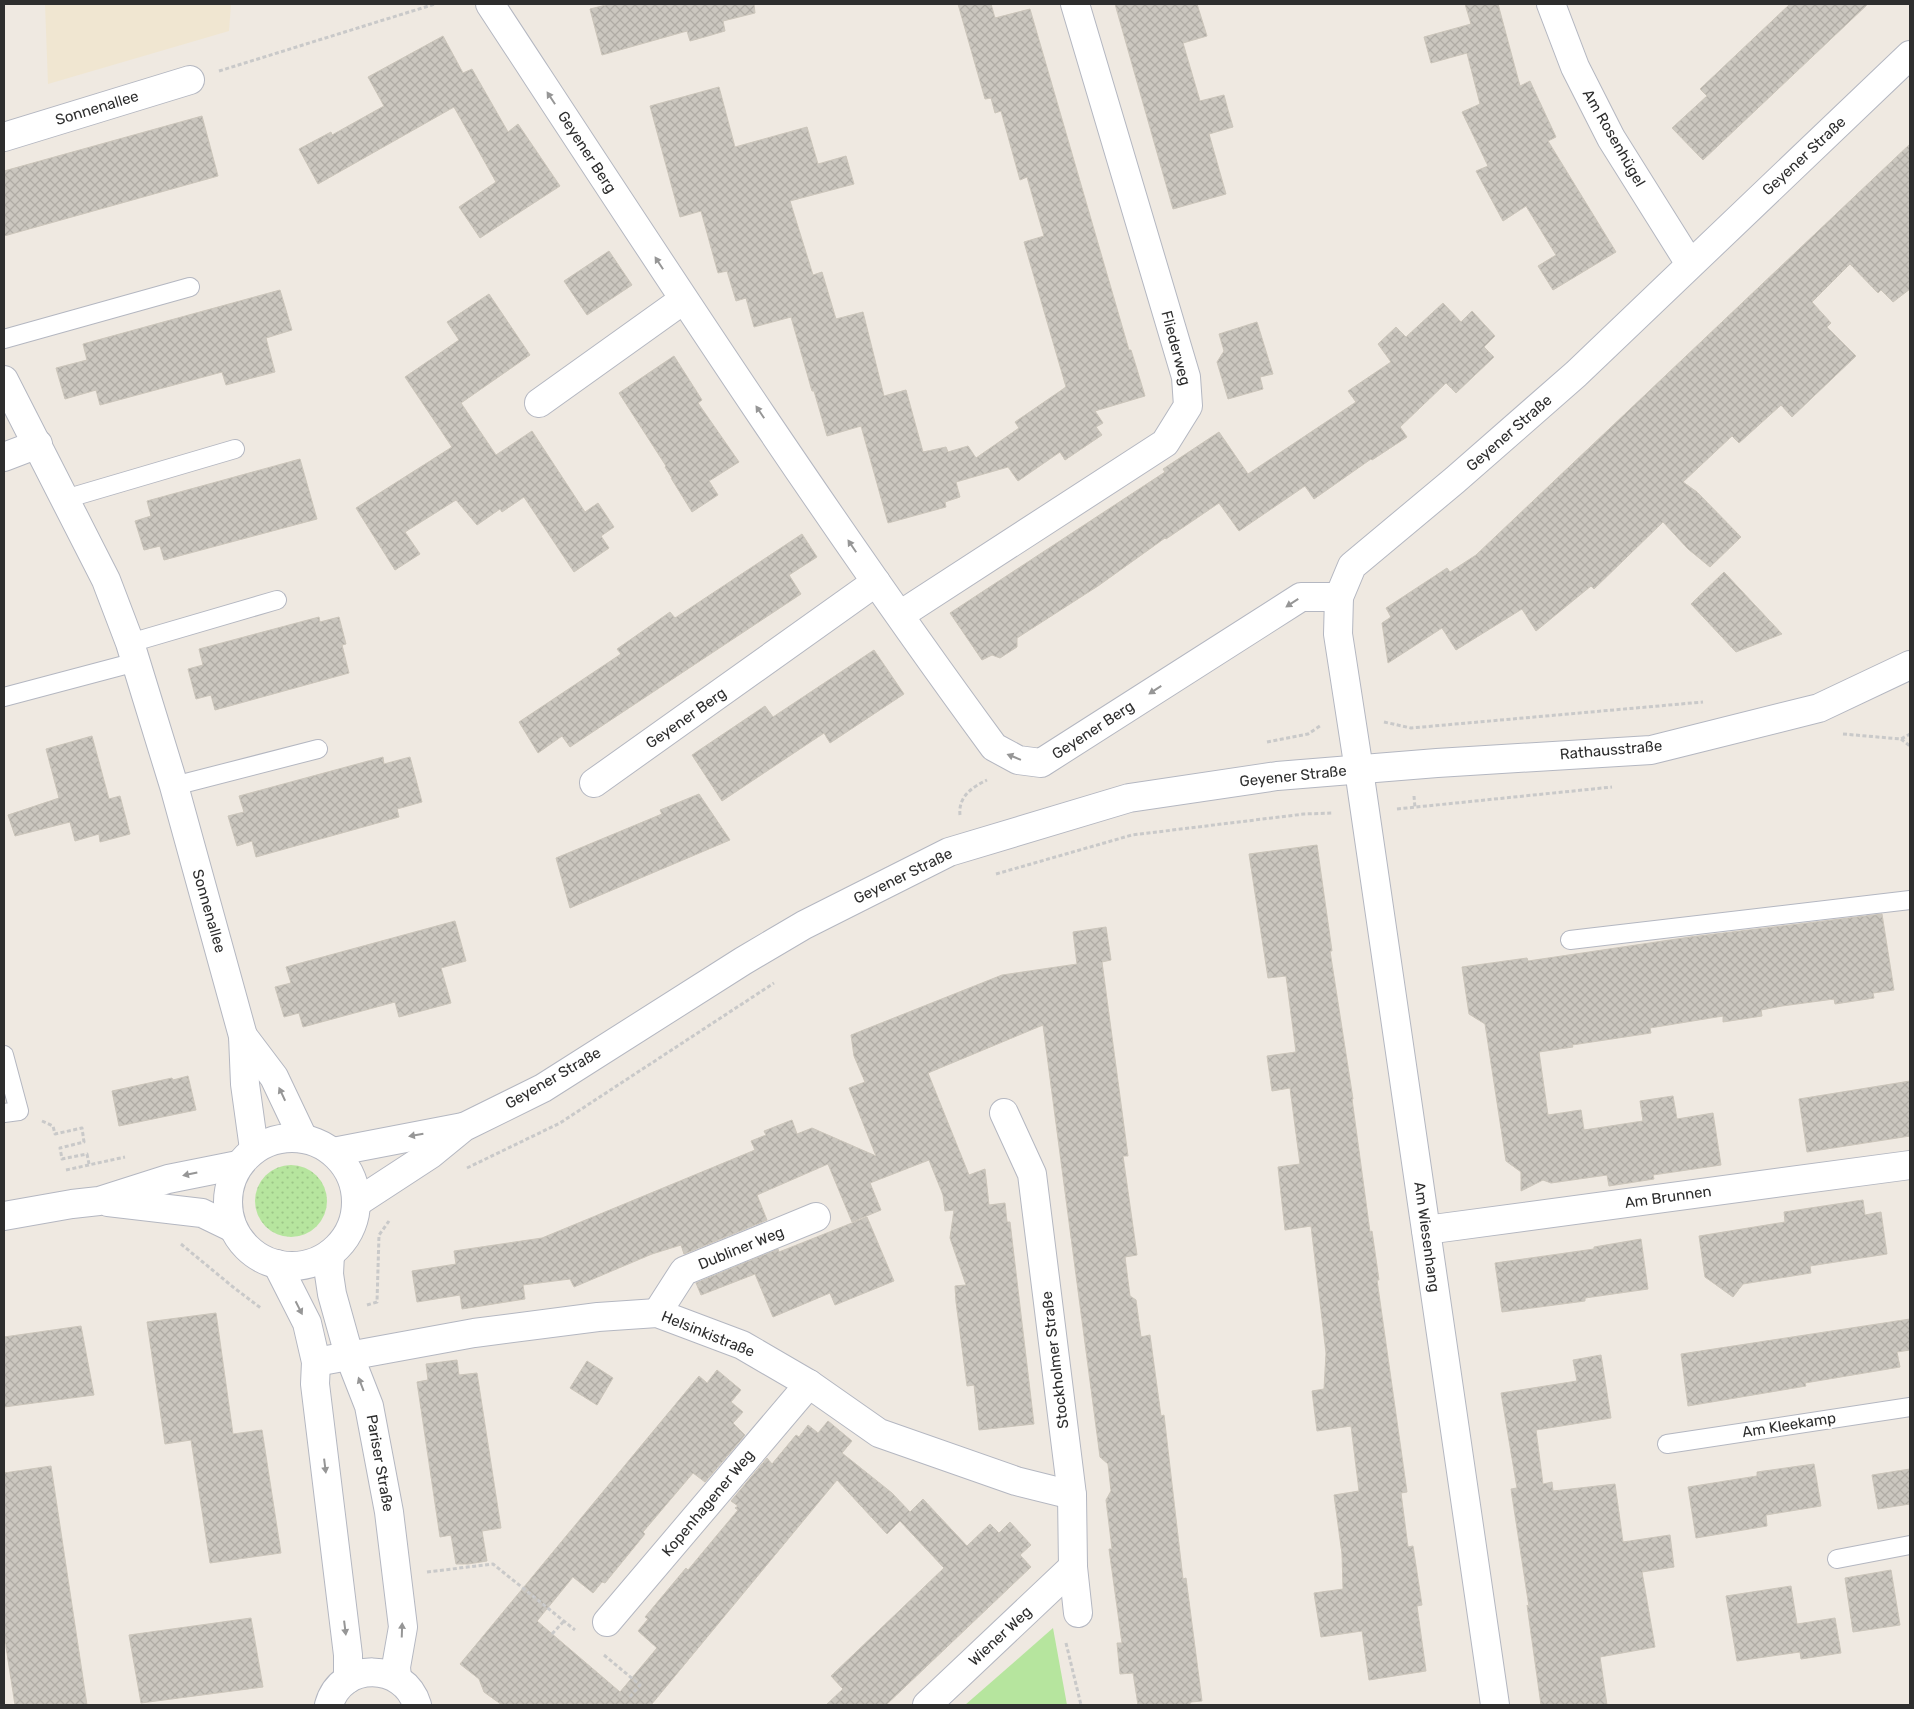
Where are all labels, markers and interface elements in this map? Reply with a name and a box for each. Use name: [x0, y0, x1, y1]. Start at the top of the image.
street label: Am Rosenhügel: [1579, 86, 1649, 190]
street label: Sonnenallee: [53, 87, 141, 129]
one-way arrow: [547, 91, 556, 104]
street label: Geyener Berg: [554, 108, 620, 196]
street label: Geyener Straße: [1759, 113, 1849, 199]
one-way arrow: [655, 256, 664, 270]
street label: Fliederweg: [1157, 309, 1195, 387]
street label: Geyener Straße: [1463, 391, 1555, 475]
one-way arrow: [755, 405, 765, 419]
one-way arrow: [847, 540, 857, 553]
one-way arrow: [1285, 598, 1298, 608]
street label: Geyener Berg: [642, 684, 730, 752]
one-way arrow: [1148, 686, 1161, 695]
street label: Geyener Berg: [1049, 697, 1137, 763]
street label: Rathausstraße: [1559, 737, 1663, 763]
one-way arrow: [1007, 753, 1021, 761]
street label: Geyener Straße: [1239, 761, 1347, 791]
street label: Geyener Straße: [851, 844, 955, 908]
street label: Sonnenallee: [188, 867, 230, 955]
street label: Geyener Straße: [502, 1043, 604, 1113]
one-way arrow: [278, 1087, 286, 1101]
one-way arrow: [408, 1132, 424, 1140]
one-way arrow: [183, 1170, 198, 1178]
street label: Am Wiesenhang: [1410, 1181, 1444, 1293]
street label: Am Brunnen: [1623, 1182, 1713, 1212]
street label: Dubliner Weg: [695, 1223, 787, 1273]
street label: Stockholmer Straße: [1038, 1290, 1072, 1430]
one-way arrow: [295, 1300, 303, 1315]
street label: Helsinkistraße: [659, 1307, 757, 1361]
one-way arrow: [357, 1376, 365, 1391]
street label: Am Kleekamp: [1741, 1409, 1837, 1441]
street label: Pariser Straße: [363, 1413, 397, 1513]
street label: Kopenhagener Weg: [658, 1446, 758, 1560]
one-way arrow: [321, 1459, 329, 1475]
street label: Wiener Weg: [965, 1602, 1035, 1670]
one-way arrow: [341, 1620, 349, 1636]
one-way arrow: [398, 1622, 406, 1638]

